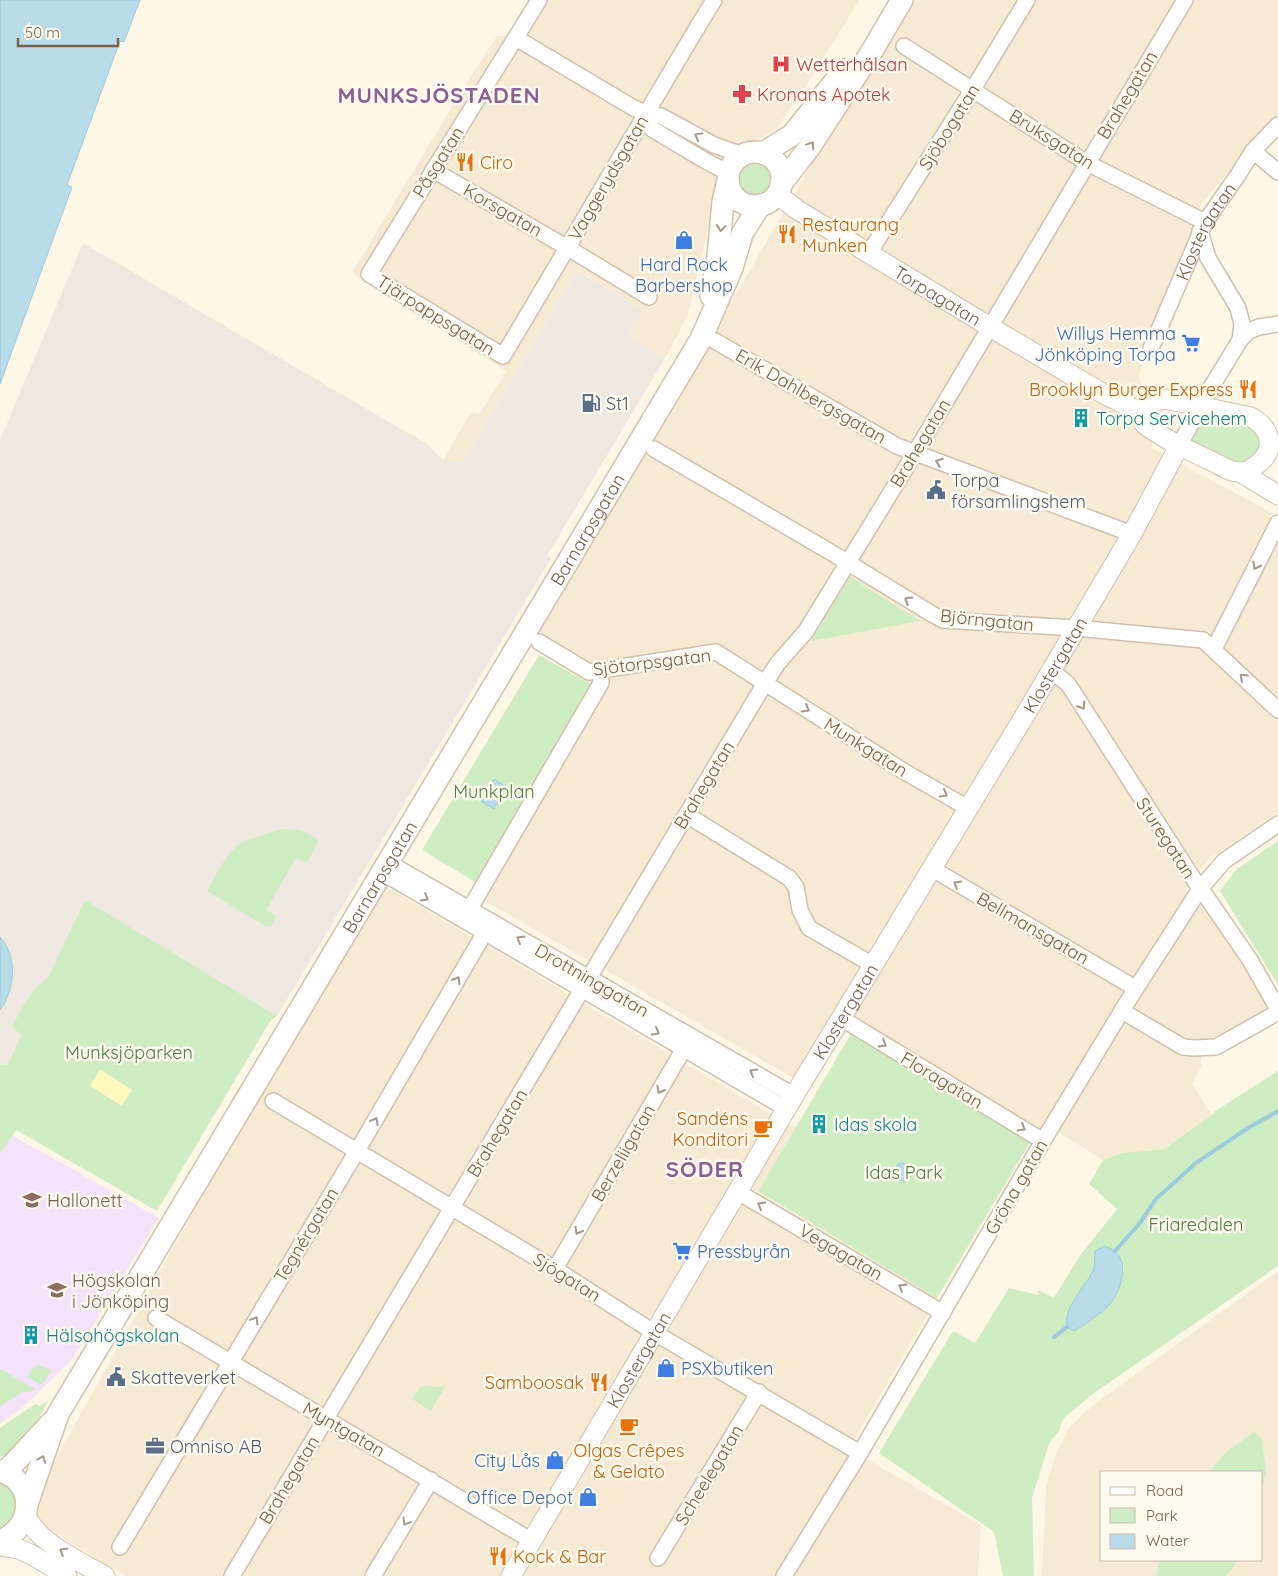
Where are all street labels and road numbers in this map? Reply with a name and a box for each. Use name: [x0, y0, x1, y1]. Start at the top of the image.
street label: Brahegatan: [1092, 47, 1162, 143]
street label: Sjöbogatan: [914, 80, 984, 174]
street label: Bruksgatan: [1005, 104, 1099, 174]
street label: Vaggerydsgatan: [563, 111, 653, 245]
street label: Påsgatan: [407, 122, 469, 202]
street label: Korsgatan: [459, 178, 547, 242]
street label: Klostergatan: [1170, 178, 1241, 284]
street label: Torpagatan: [890, 260, 985, 330]
street label: Tjärpappsgatan: [373, 269, 499, 361]
street label: Erik Dahlbergsgatan: [731, 343, 891, 449]
street label: Brahegatan: [885, 395, 955, 491]
street label: Barnarpsgatan: [545, 469, 630, 590]
street label: Björngatan: [939, 604, 1035, 636]
street label: Klostergatan: [1017, 613, 1092, 717]
street label: Sjötorpsgatan: [592, 643, 712, 681]
street label: Munkgatan: [820, 712, 912, 782]
street label: Brahegatan: [669, 737, 739, 833]
street label: Sturegatan: [1131, 793, 1201, 883]
street label: Barnarpsgatan: [337, 817, 422, 937]
street label: Bellmansgatan: [973, 887, 1093, 969]
street label: Drottninggatan: [531, 938, 653, 1022]
street label: Klostergatan: [807, 959, 883, 1063]
street label: Floragatan: [897, 1046, 987, 1114]
street label: Brahegatan: [462, 1085, 532, 1181]
street label: Berzeliigatan: [586, 1100, 660, 1206]
street label: Gröna gatan: [980, 1135, 1052, 1239]
street label: Tegnérgatan: [269, 1183, 343, 1287]
street label: Vegagatan: [795, 1219, 887, 1285]
street label: Sjögatan: [529, 1247, 605, 1307]
street label: Klostergatan: [601, 1307, 676, 1412]
street label: Myntgatan: [299, 1396, 389, 1462]
street label: Scheelegatan: [670, 1420, 748, 1530]
street label: Brahegatan: [254, 1432, 324, 1528]

